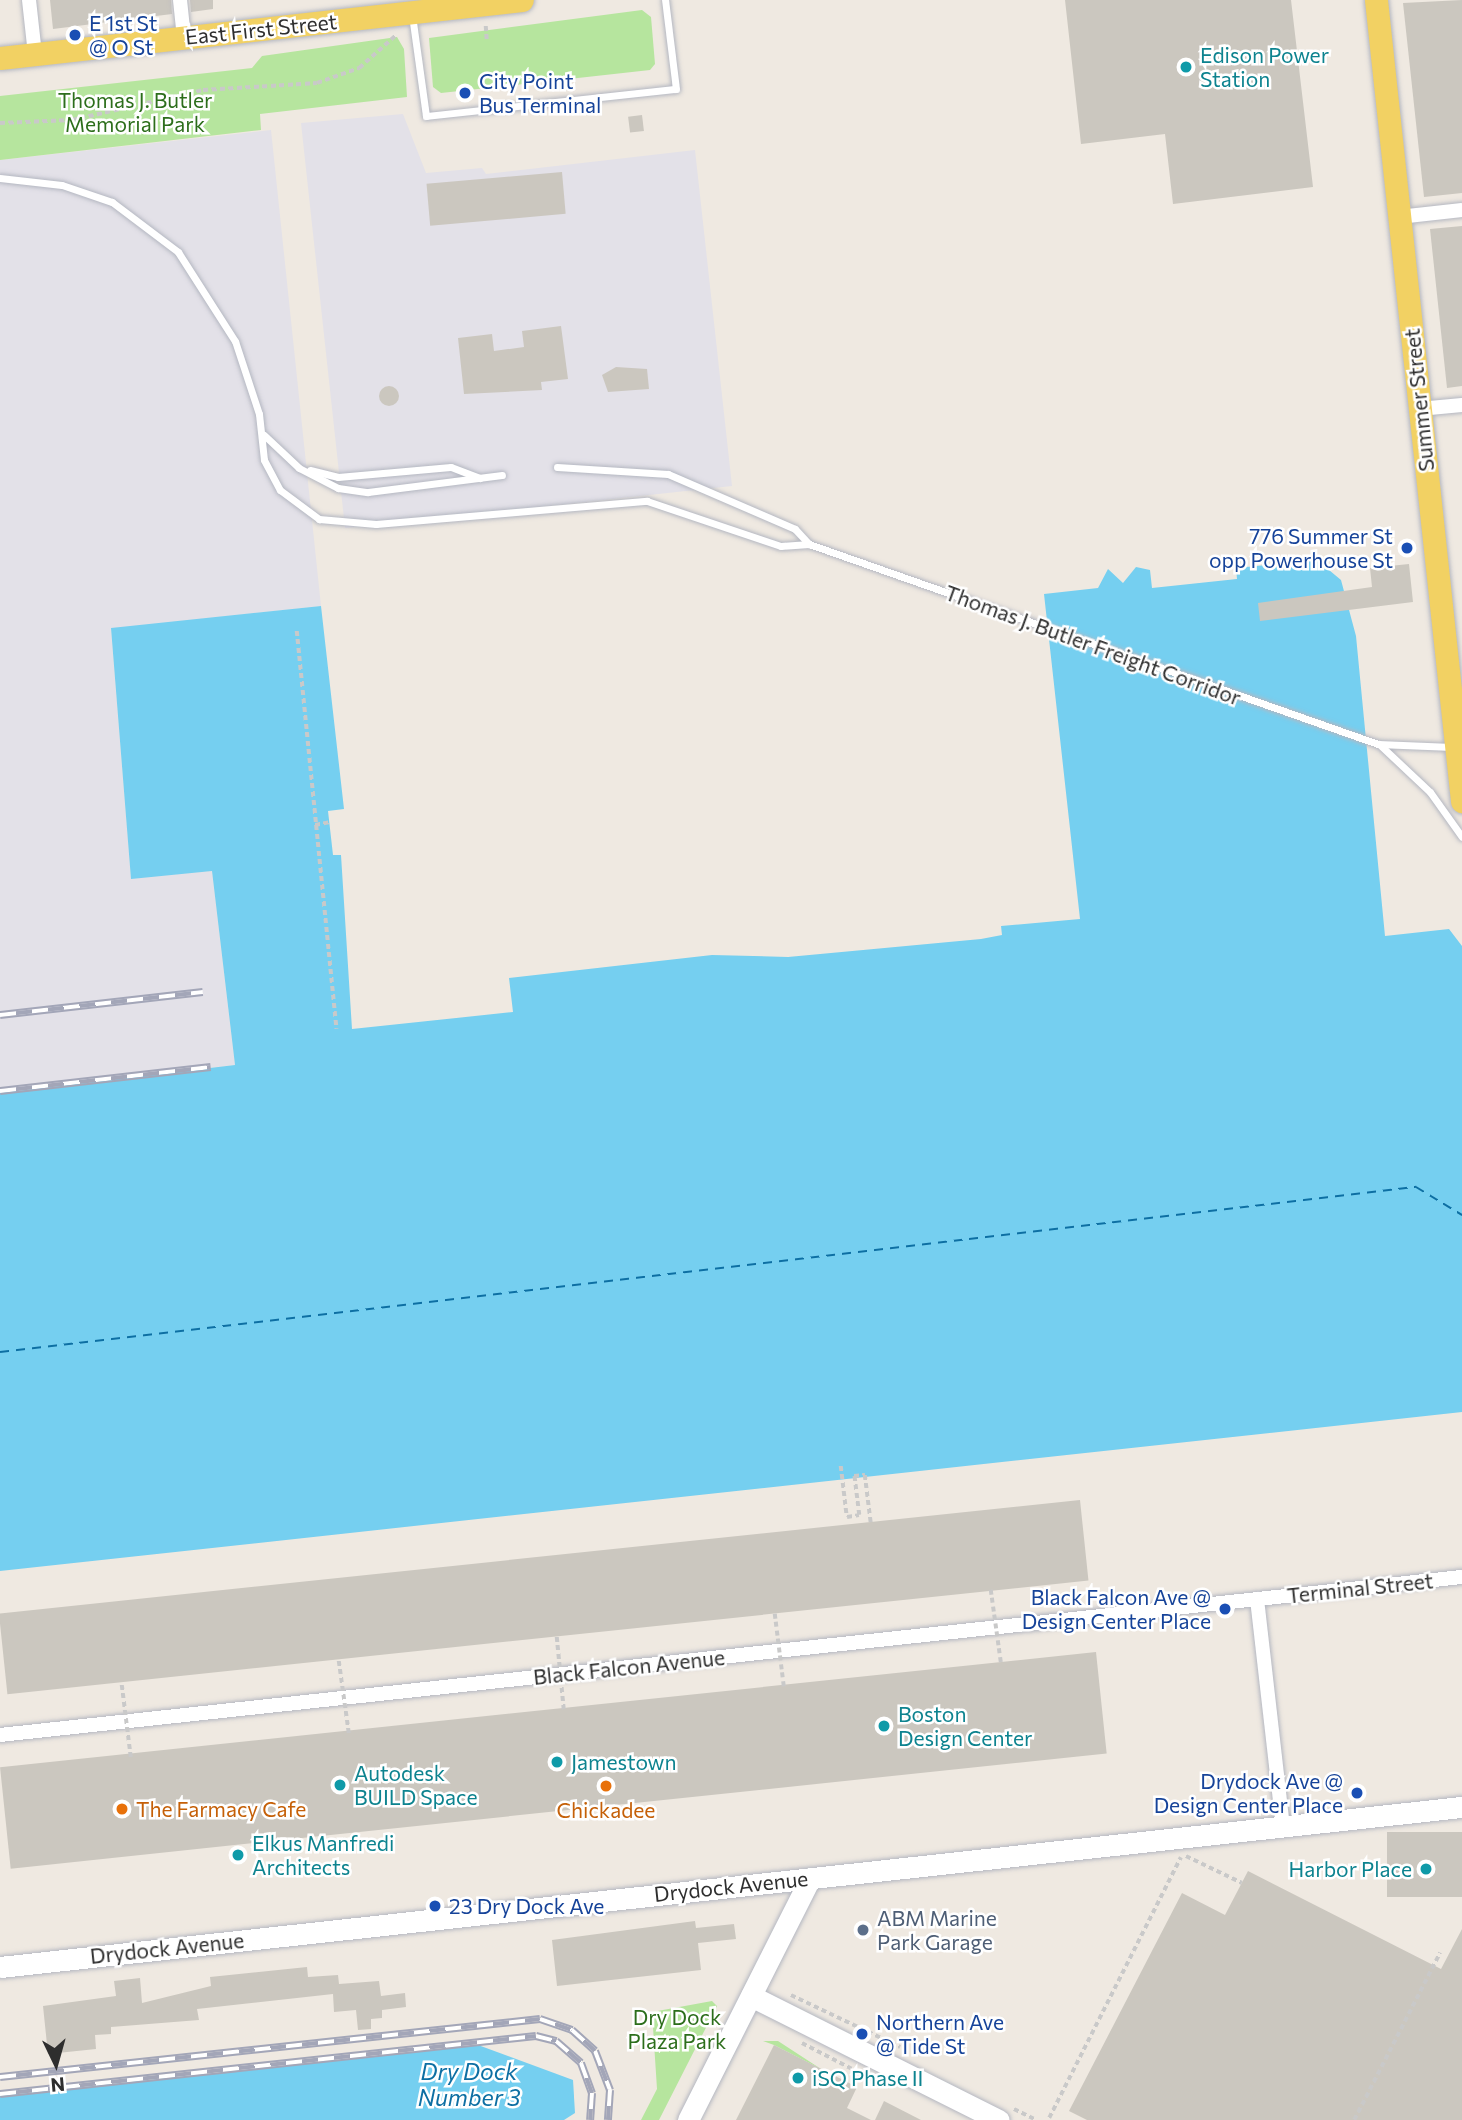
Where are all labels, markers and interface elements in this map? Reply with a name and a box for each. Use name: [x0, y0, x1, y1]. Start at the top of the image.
street label: East First Street: [184, 8, 338, 50]
place label: E 1st St @ O St: [89, 10, 157, 60]
marker: E 1st St @ O St: [67, 27, 83, 43]
place label: Edison Power Station: [1200, 42, 1329, 92]
marker: Edison Power Station: [1178, 59, 1194, 75]
place label: City Point Bus Terminal: [479, 68, 601, 118]
marker: City Point Bus Terminal: [457, 85, 473, 101]
park label: Thomas J. Butler Memorial Park: [58, 87, 212, 137]
street label: Summer Street: [1399, 327, 1439, 473]
place label: 776 Summer St opp Powerhouse St: [1209, 523, 1393, 573]
marker: 776 Summer St opp Powerhouse St: [1399, 540, 1415, 556]
street label: Thomas J. Butler Freight Corridor: [942, 580, 1244, 710]
street label: Terminal Street: [1286, 1568, 1434, 1608]
place label: Black Falcon Ave @ Design Center Place: [1022, 1584, 1211, 1634]
marker: Black Falcon Ave @ Design Center Place: [1217, 1601, 1233, 1617]
street label: Black Falcon Avenue: [532, 1644, 726, 1690]
place label: Boston Design Center: [898, 1701, 1032, 1751]
marker: Boston Design Center: [876, 1718, 892, 1734]
place label: Jamestown: [571, 1749, 676, 1775]
marker: Jamestown: [549, 1754, 565, 1770]
place label: Autodesk BUILD Space: [354, 1760, 477, 1810]
place label: Drydock Ave @ Design Center Place: [1154, 1768, 1343, 1818]
marker: Autodesk BUILD Space: [332, 1777, 348, 1793]
marker: Chickadee: [598, 1778, 614, 1794]
marker: Drydock Ave @ Design Center Place: [1349, 1785, 1365, 1801]
place label: The Farmacy Cafe: [136, 1796, 306, 1822]
place label: Chickadee: [557, 1797, 655, 1823]
marker: The Farmacy Cafe: [114, 1801, 130, 1817]
place label: Elkus Manfredi Architects: [252, 1830, 394, 1880]
marker: Elkus Manfredi Architects: [230, 1847, 246, 1863]
place label: Harbor Place: [1289, 1856, 1412, 1882]
marker: Harbor Place: [1418, 1861, 1434, 1877]
street label: Drydock Avenue: [653, 1865, 809, 1907]
place label: 23 Dry Dock Ave: [449, 1893, 604, 1919]
marker: 23 Dry Dock Ave: [427, 1898, 443, 1914]
place label: ABM Marine Park Garage: [877, 1905, 997, 1955]
marker: ABM Marine Park Garage: [855, 1922, 871, 1938]
street label: Drydock Avenue: [89, 1927, 245, 1969]
park label: Dry Dock Plaza Park: [628, 2004, 726, 2054]
place label: Northern Ave @ Tide St: [876, 2009, 1004, 2059]
marker: Northern Ave @ Tide St: [854, 2026, 870, 2042]
north arrow: [21, 2029, 91, 2099]
water label: Dry Dock Number 3: [418, 2057, 520, 2111]
place label: iSQ Phase II: [812, 2065, 923, 2091]
marker: iSQ Phase II: [790, 2070, 806, 2086]
text: N: [50, 2073, 66, 2097]

